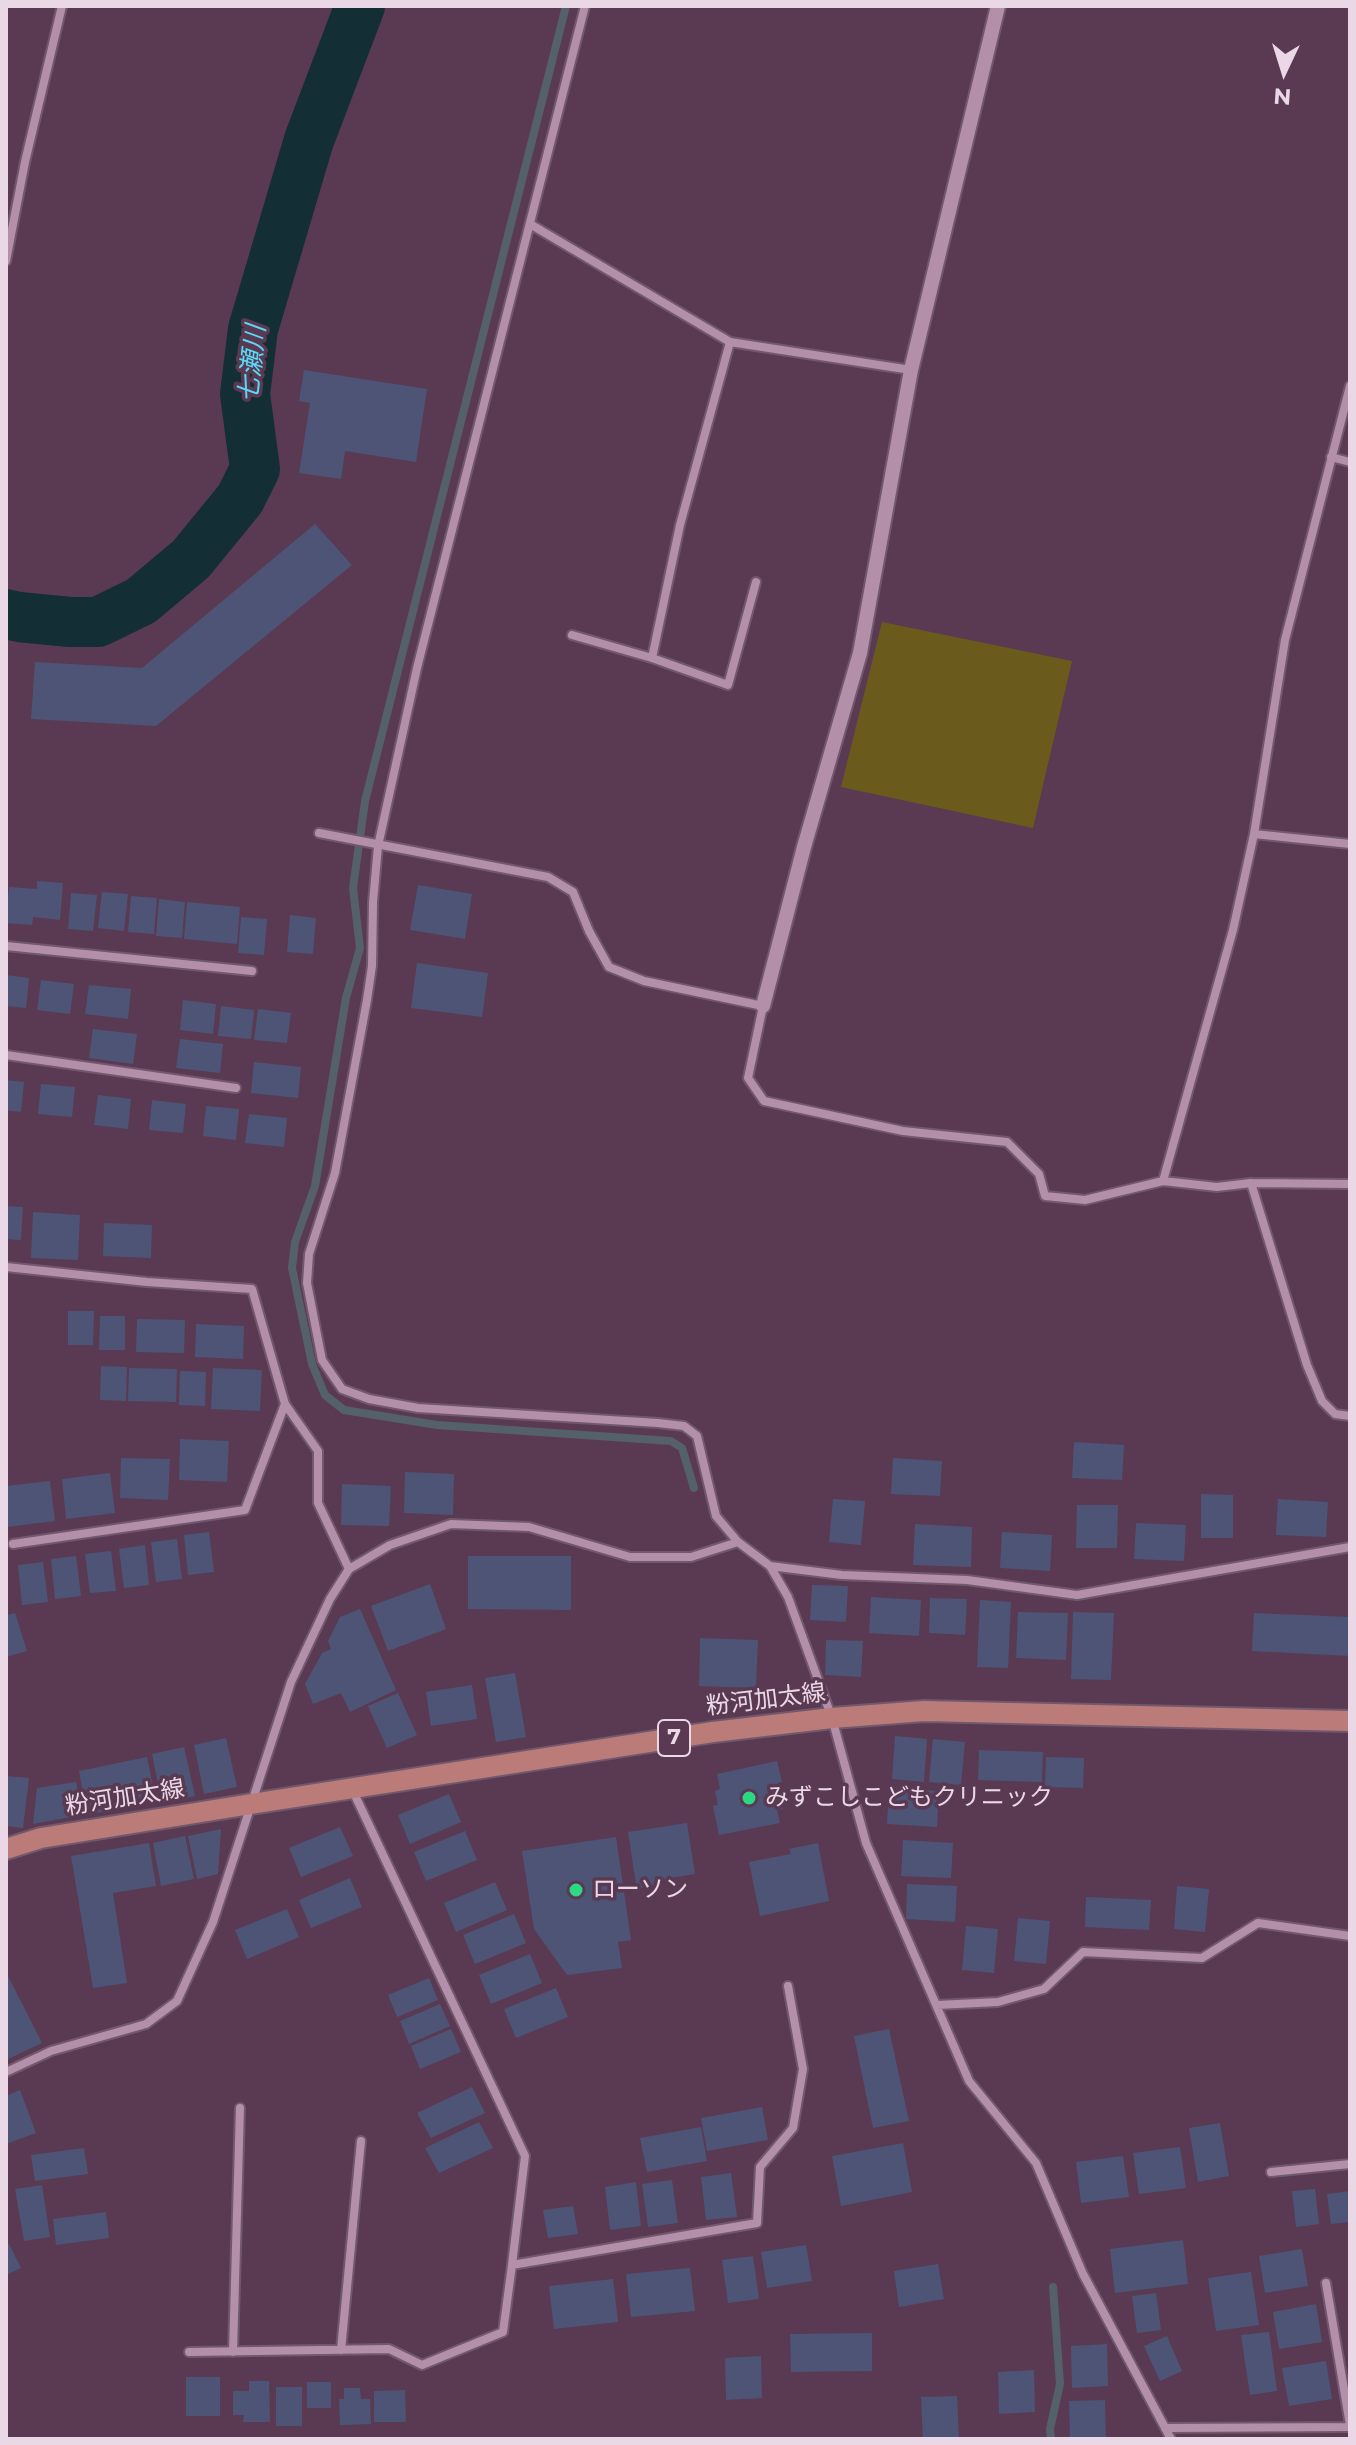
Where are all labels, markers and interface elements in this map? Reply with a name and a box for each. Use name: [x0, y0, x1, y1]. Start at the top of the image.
north arrow: [1244, 32, 1324, 112]
text: N: [1272, 82, 1292, 111]
water label: 七瀬川: [233, 324, 273, 404]
street label: 粉河加太線: [705, 1678, 827, 1722]
road number: 7: [658, 1720, 690, 1756]
street label: 粉河加太線: [63, 1774, 187, 1822]
place label: みずこしこどもクリニック: [765, 1784, 1053, 1812]
marker: みずこしこどもクリニック: [740, 1789, 758, 1807]
place label: ローソン: [592, 1876, 688, 1904]
marker: ローソン: [567, 1881, 585, 1899]

